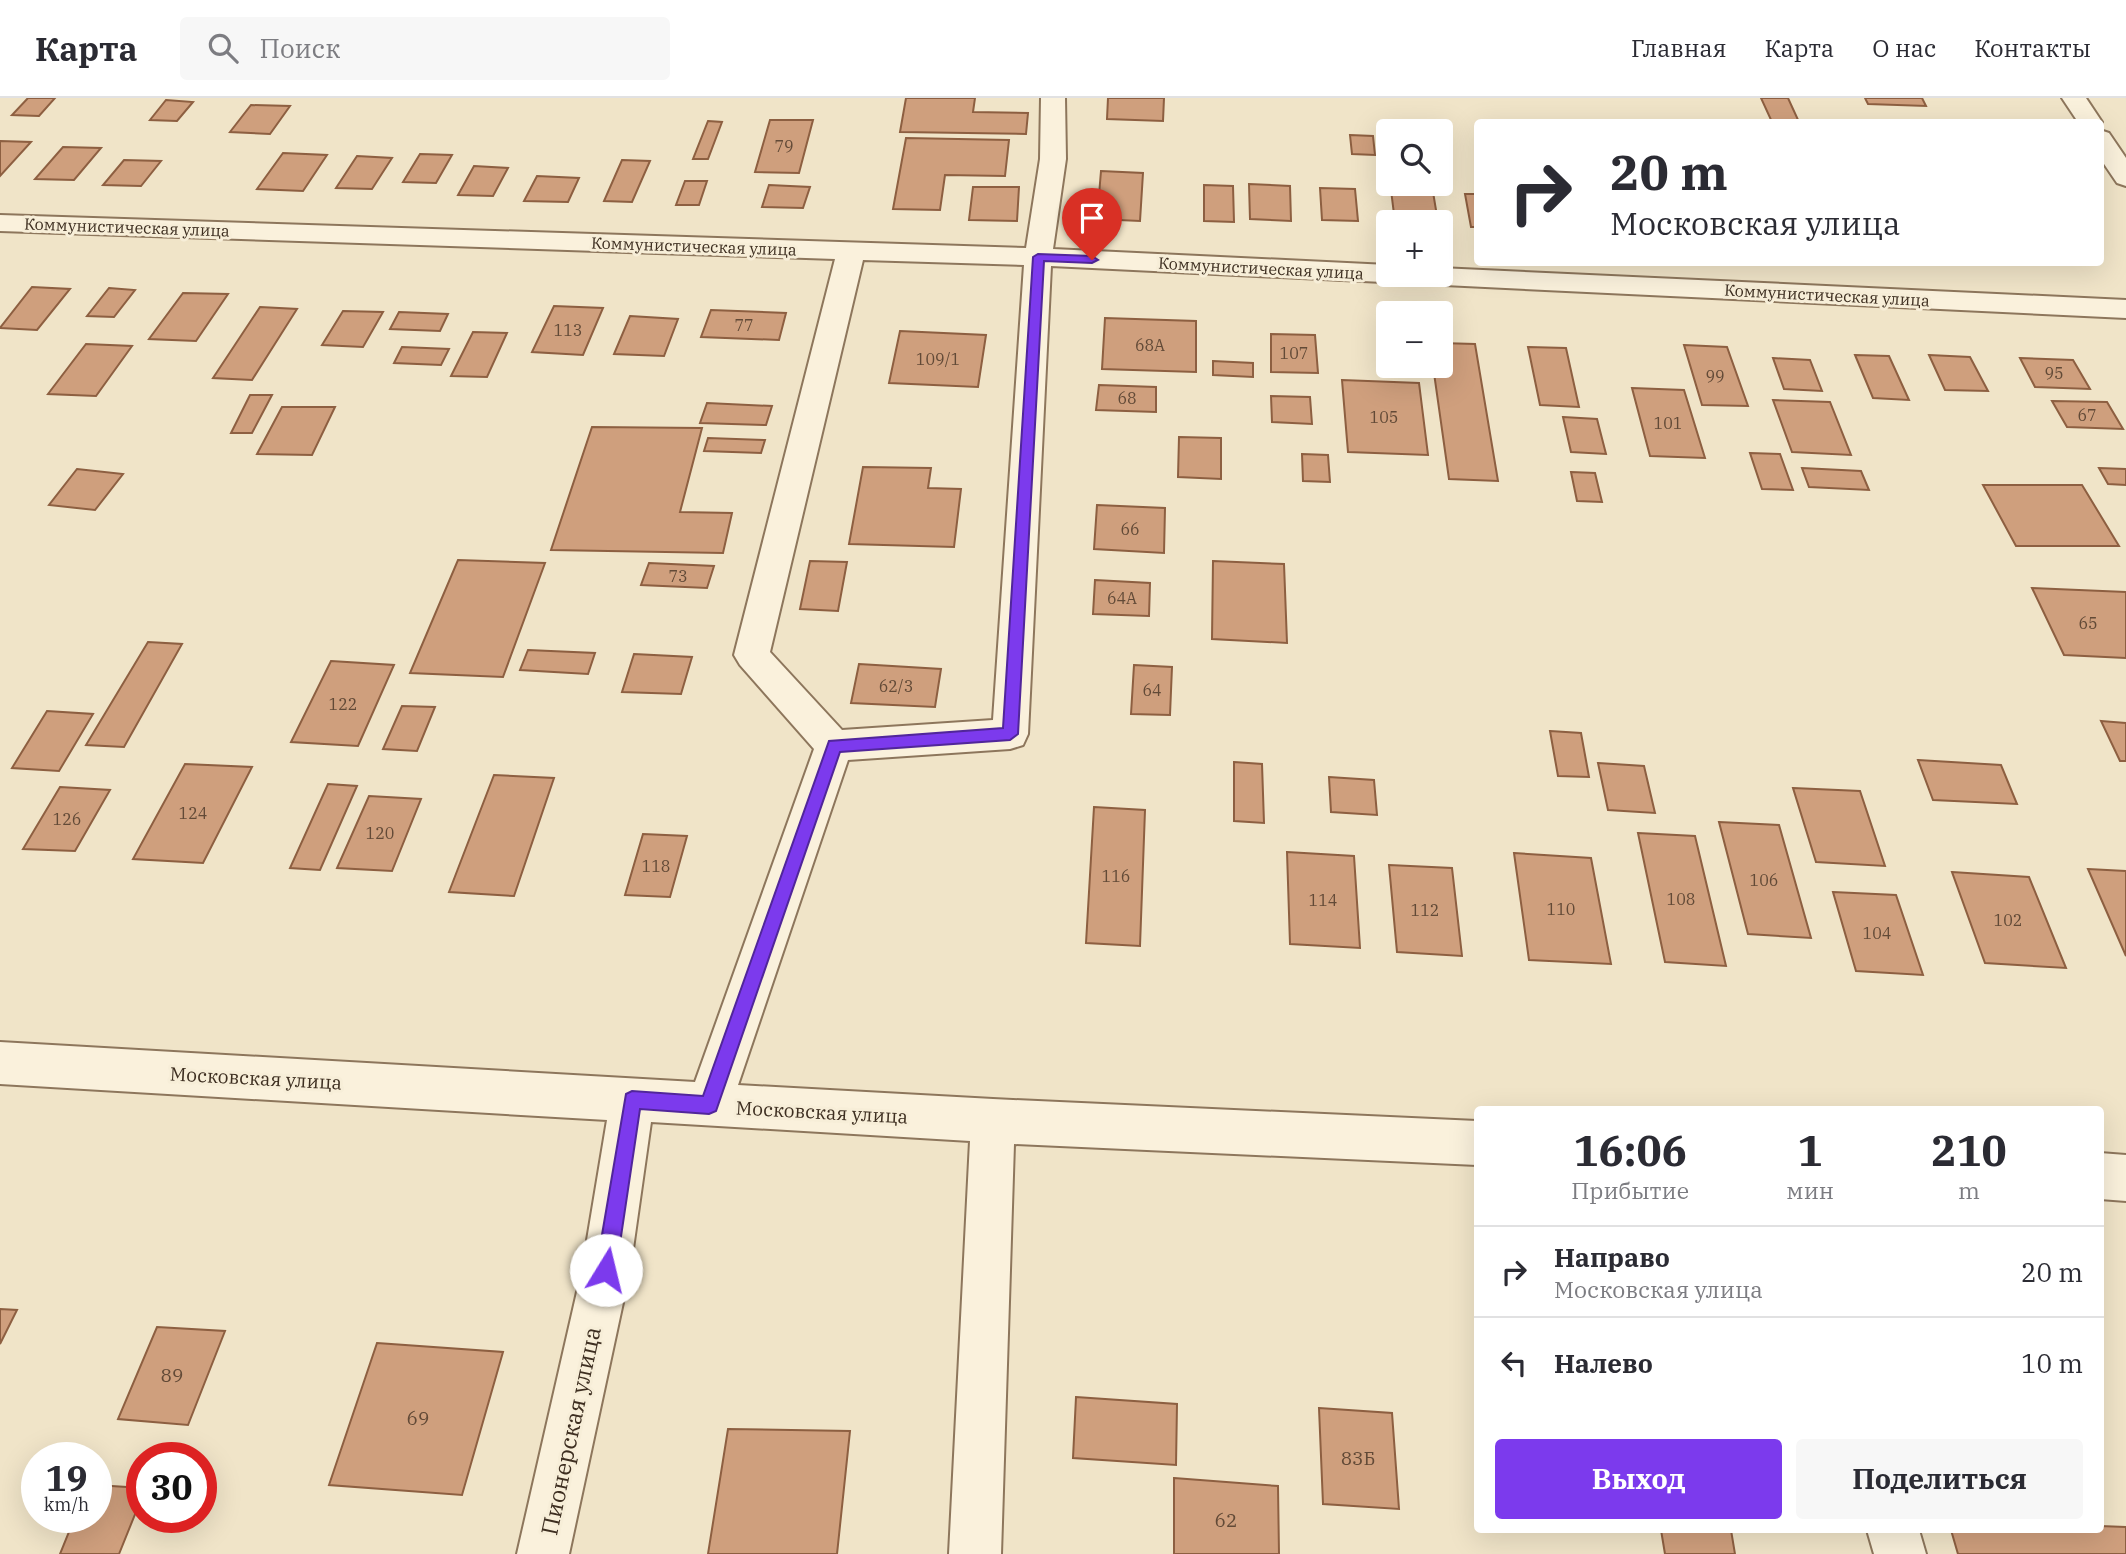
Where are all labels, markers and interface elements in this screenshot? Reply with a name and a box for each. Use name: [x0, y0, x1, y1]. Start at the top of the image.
search box: [180, 17, 670, 80]
text: Карта: [35, 27, 138, 70]
icon: search: [204, 29, 242, 67]
text: Поиск: [260, 31, 340, 65]
text: Главная: [1631, 32, 1727, 64]
text: Карта: [1765, 32, 1834, 64]
text: О нас: [1872, 32, 1936, 64]
text: Контакты: [1974, 32, 2091, 64]
map controls: [1376, 119, 1453, 378]
button: search: [1376, 119, 1453, 196]
house number: 79: [774, 136, 794, 156]
text: 20 m: [1610, 140, 1728, 203]
icon: right: [1495, 147, 1586, 238]
pin: [1062, 188, 1122, 260]
icon: arrive: [1073, 199, 1111, 237]
text: Московская улица: [1610, 202, 1900, 244]
button: +: [1376, 210, 1453, 287]
street label: Коммунистическая улица: [24, 213, 230, 241]
street label: Коммунистическая улица: [591, 232, 797, 260]
street label: Коммунистическая улица: [1158, 253, 1364, 283]
street label: Коммунистическая улица: [1724, 280, 1930, 310]
button: −: [1376, 301, 1453, 378]
house number: 77: [734, 315, 754, 335]
house number: 113: [554, 320, 582, 340]
house number: 68А: [1135, 335, 1165, 355]
house number: 107: [1280, 343, 1308, 363]
house number: 109/1: [916, 349, 960, 369]
house number: 95: [2044, 363, 2064, 383]
house number: 99: [1705, 366, 1725, 386]
house number: 68: [1117, 388, 1137, 408]
house number: 67: [2077, 405, 2097, 425]
house number: 105: [1370, 407, 1398, 427]
house number: 101: [1654, 413, 1682, 433]
house number: 66: [1120, 519, 1140, 539]
house number: 73: [668, 566, 688, 586]
house number: 64А: [1107, 588, 1137, 608]
house number: 65: [2078, 613, 2098, 633]
house number: 62/3: [879, 676, 913, 696]
house number: 64: [1142, 680, 1162, 700]
house number: 122: [329, 694, 357, 714]
house number: 124: [179, 803, 207, 823]
house number: 126: [53, 809, 81, 829]
house number: 120: [366, 823, 394, 843]
house number: 118: [642, 856, 670, 876]
house number: 116: [1102, 866, 1130, 886]
house number: 106: [1750, 870, 1778, 890]
house number: 108: [1667, 889, 1695, 909]
house number: 114: [1309, 890, 1337, 910]
house number: 110: [1547, 899, 1575, 919]
house number: 112: [1411, 900, 1439, 920]
house number: 102: [1994, 910, 2022, 930]
house number: 104: [1863, 923, 1891, 943]
street label: Московская улица: [169, 1062, 343, 1094]
street label: Московская улица: [735, 1096, 909, 1128]
text: 16:06: [1573, 1123, 1687, 1178]
text: 1: [1798, 1123, 1823, 1178]
text: 210: [1931, 1123, 2007, 1178]
text: Прибытие: [1571, 1175, 1689, 1205]
text: мин: [1786, 1175, 1834, 1205]
text: m: [1958, 1175, 1980, 1205]
position arrow: [569, 1233, 643, 1307]
text: Направо: [1554, 1240, 1670, 1274]
icon: right: [1495, 1253, 1533, 1291]
text: 20 m: [2021, 1255, 2083, 1289]
text: Московская улица: [1554, 1274, 1763, 1304]
street label: Пионерская улица: [533, 1324, 607, 1538]
icon: left: [1495, 1344, 1533, 1382]
text: Налево: [1554, 1346, 1653, 1380]
text: 10 m: [2021, 1346, 2083, 1380]
house number: 89: [161, 1363, 183, 1387]
house number: 69: [407, 1406, 429, 1430]
button: Выход: [1495, 1439, 1782, 1519]
button: Поделиться: [1796, 1439, 2083, 1519]
speed limit sign: 30: [126, 1442, 217, 1533]
house number: 83Б: [1341, 1446, 1375, 1470]
text: 19: [45, 1455, 88, 1501]
text: km/h: [44, 1493, 89, 1516]
house number: 62: [1215, 1508, 1237, 1532]

